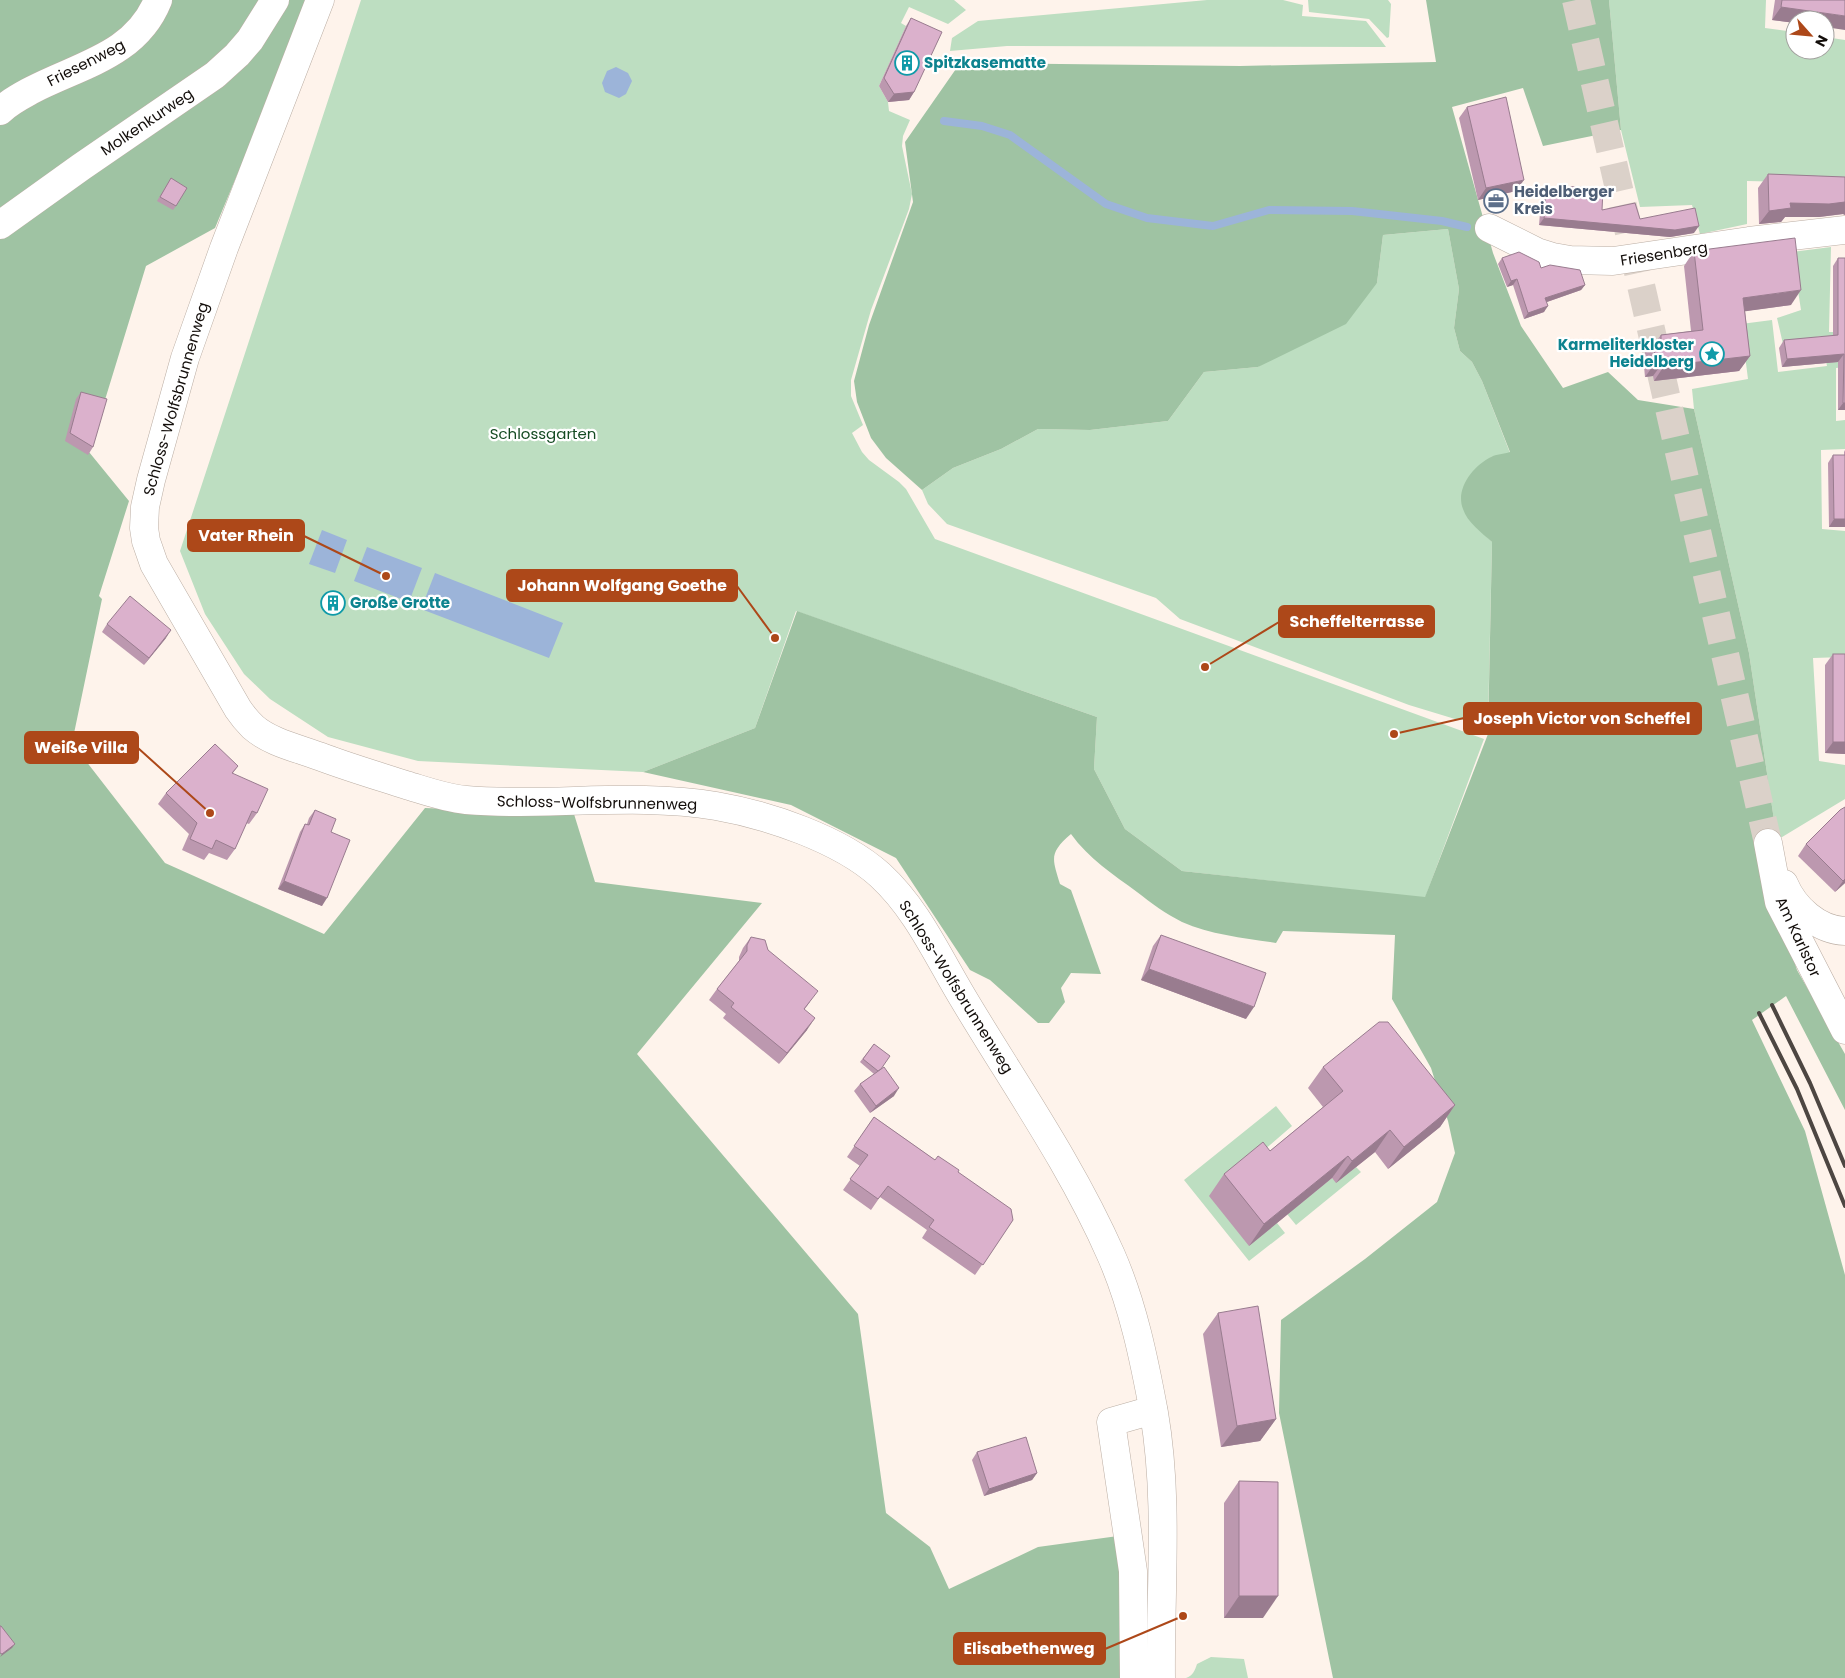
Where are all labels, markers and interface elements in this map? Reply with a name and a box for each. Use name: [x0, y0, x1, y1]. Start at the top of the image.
north arrow: [1785, 10, 1835, 60]
text: N: [1810, 32, 1833, 50]
street label: Friesenweg: [43, 34, 128, 91]
building icon: Spitzkasematte: [894, 50, 920, 76]
place label: Spitzkasematte: [924, 52, 1046, 73]
street label: Molkenkurweg: [96, 83, 197, 160]
place label: Heidelberger Kreis: [1514, 181, 1615, 219]
office icon: Heidelberger Kreis: [1483, 188, 1509, 214]
street label: Friesenberg: [1619, 236, 1709, 271]
street label: Schloss-Wolfsbrunnenweg: [138, 300, 213, 498]
place label: Karmeliterkloster Heidelberg: [1558, 334, 1695, 372]
place icon: Karmeliterkloster Heidelberg: [1699, 341, 1725, 367]
park label: Schlossgarten: [490, 423, 596, 444]
callout: Vater Rhein: [188, 520, 304, 551]
text: Vater Rhein: [198, 524, 294, 547]
callout: Johann Wolfgang Goethe: [507, 570, 737, 601]
text: Johann Wolfgang Goethe: [517, 574, 727, 597]
building icon: Große Grotte: [320, 590, 346, 616]
place label: Große Grotte: [350, 592, 450, 613]
callout: Scheffelterrasse: [1279, 606, 1434, 637]
text: Scheffelterrasse: [1290, 610, 1425, 633]
callout: Joseph Victor von Scheffel: [1464, 703, 1701, 734]
text: Joseph Victor von Scheffel: [1474, 707, 1690, 730]
callout: Weiße Villa: [25, 732, 138, 763]
text: Weiße Villa: [34, 736, 128, 759]
street label: Schloss-Wolfsbrunnenweg: [497, 790, 697, 815]
street label: Am Karlstor: [1771, 893, 1826, 981]
street label: Schloss-Wolfsbrunnenweg: [894, 896, 1018, 1077]
callout: Elisabethenweg: [954, 1633, 1105, 1664]
text: Elisabethenweg: [963, 1637, 1095, 1660]

